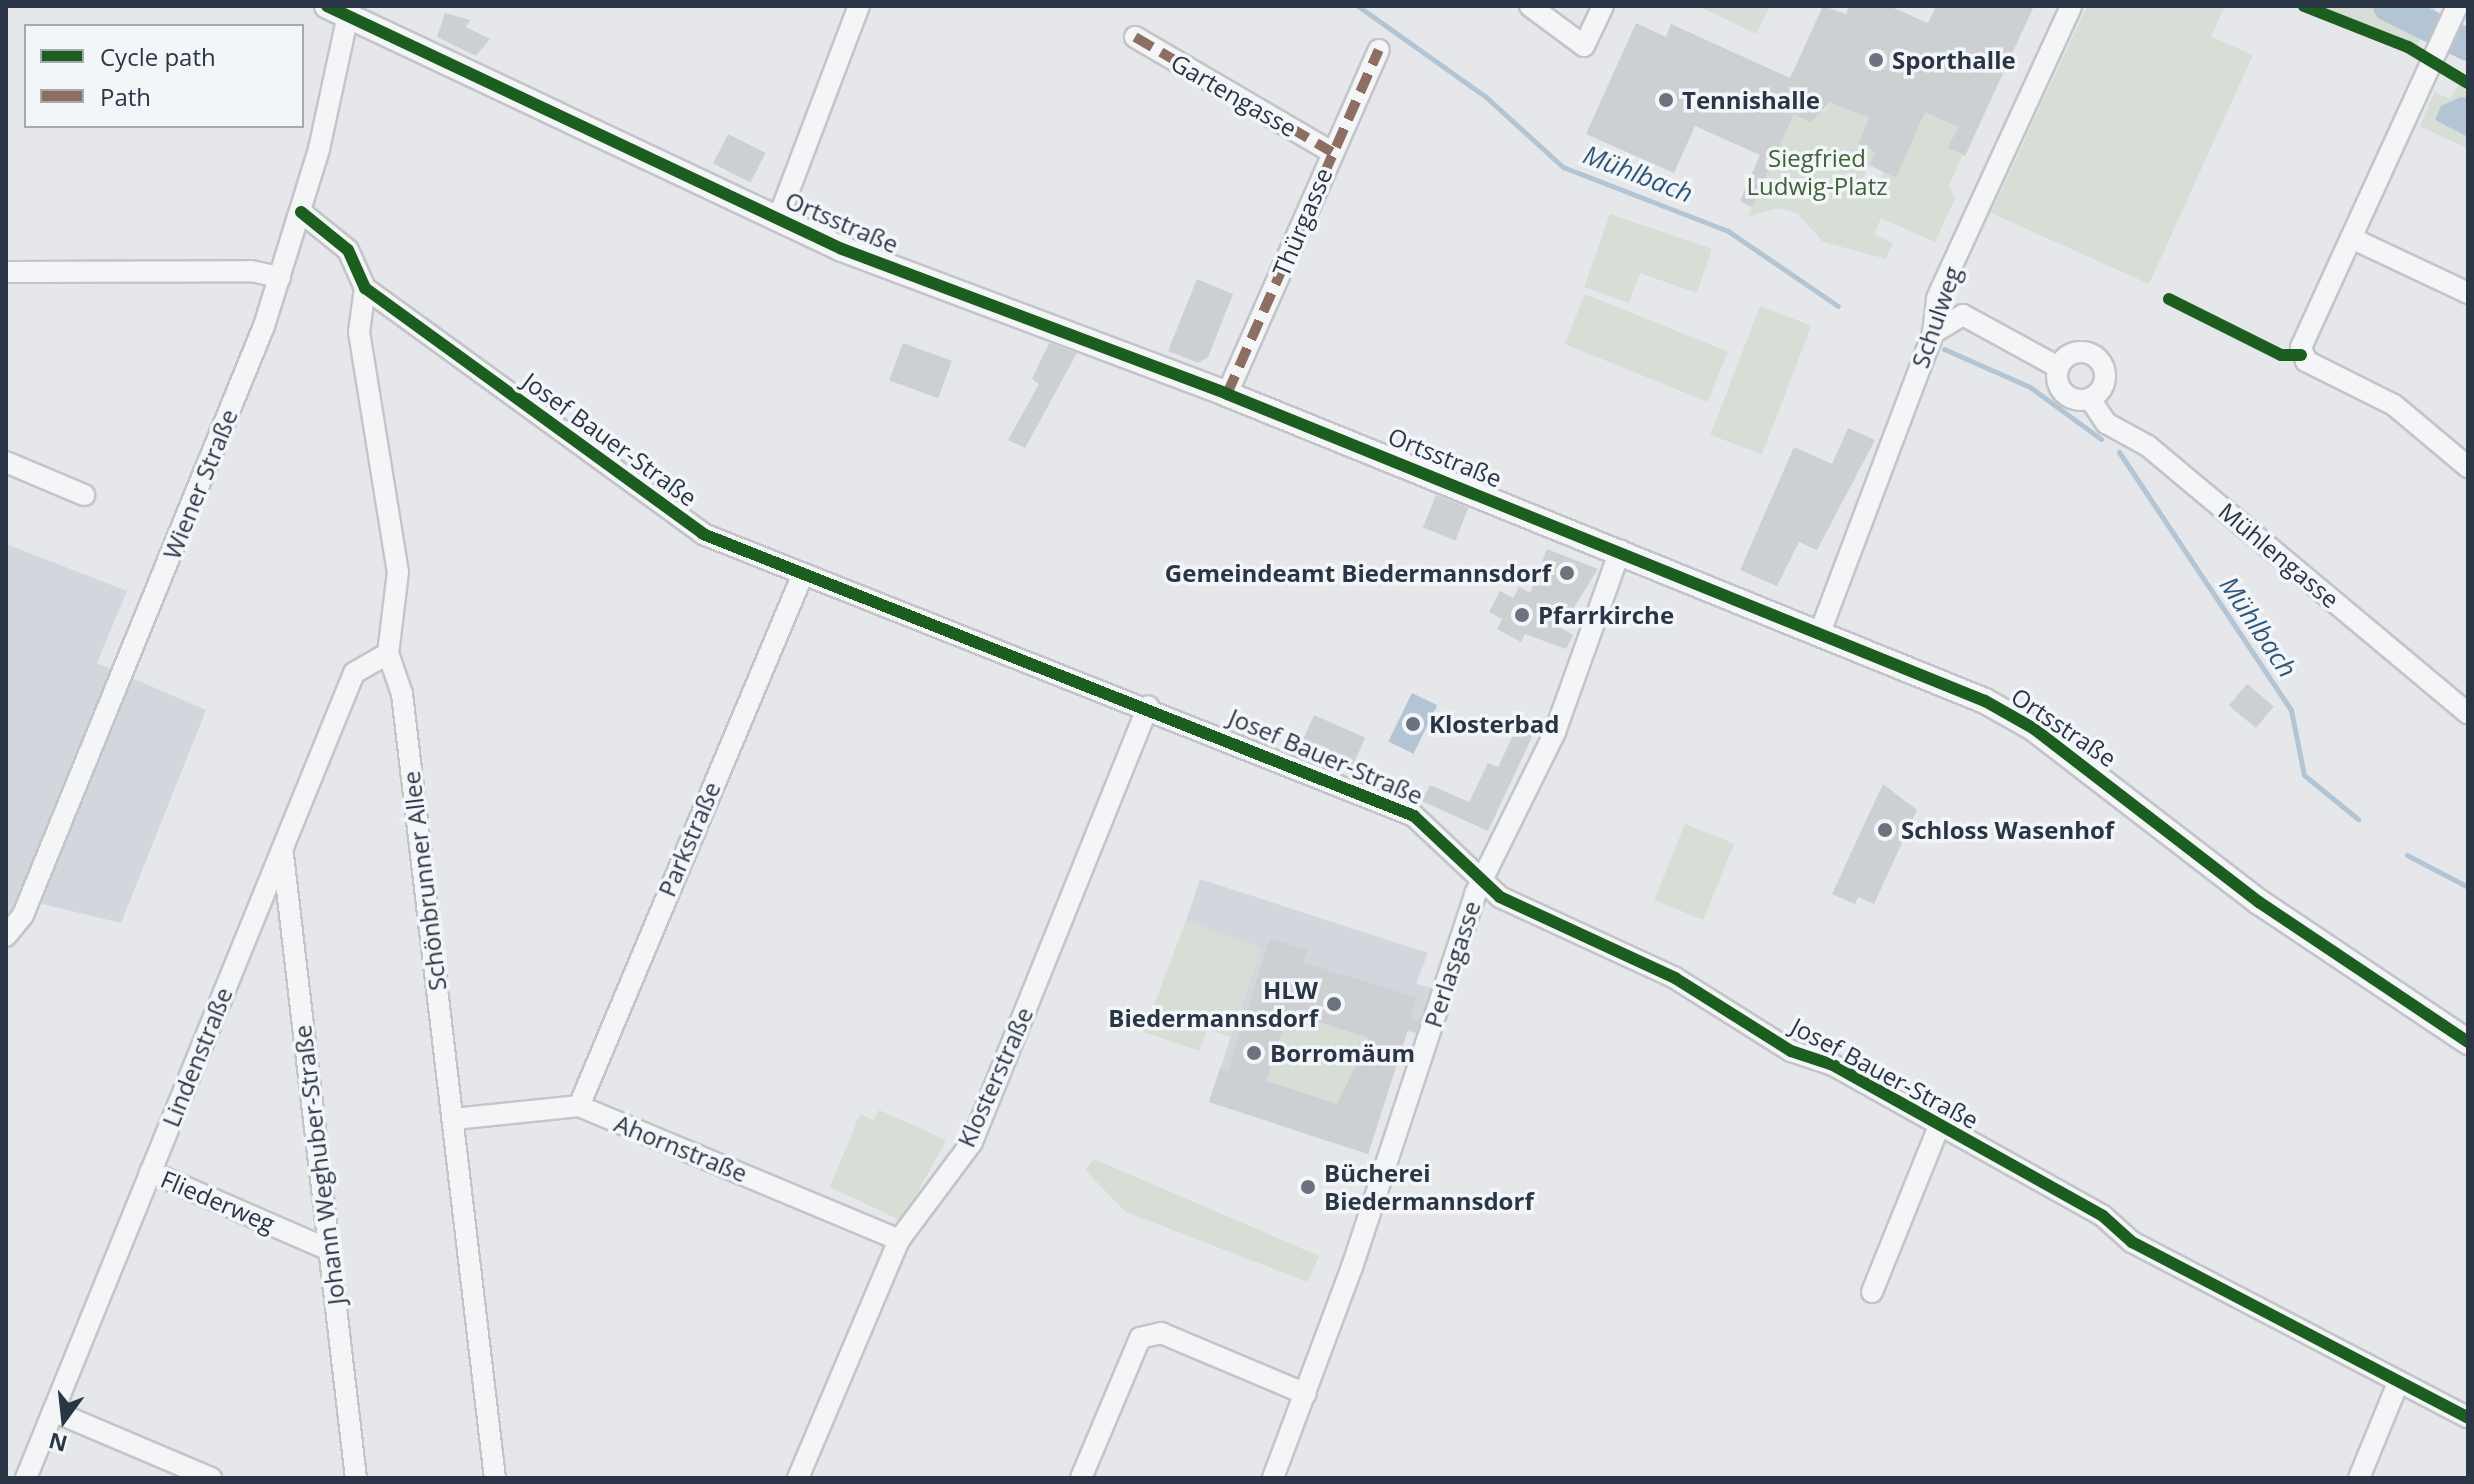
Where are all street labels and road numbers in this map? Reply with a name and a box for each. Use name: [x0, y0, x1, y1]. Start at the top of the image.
street label: Gartengasse: [1166, 48, 1302, 142]
street label: Thürgasse: [1266, 163, 1338, 281]
street label: Ortsstraße: [781, 185, 903, 259]
street label: Schulweg: [1905, 263, 1967, 371]
street label: Josef Bauer-Straße: [517, 366, 703, 512]
street label: Wiener Straße: [157, 405, 243, 563]
street label: Ortsstraße: [1384, 421, 1506, 493]
street label: Mühlengasse: [2213, 496, 2345, 614]
street label: Ortsstraße: [2006, 682, 2122, 772]
street label: Josef Bauer-Straße: [1225, 702, 1427, 810]
street label: Schönbrunner Allee: [396, 770, 452, 992]
street label: Parkstraße: [652, 777, 726, 901]
street label: Perlasgasse: [1418, 897, 1486, 1031]
street label: Lindenstraße: [156, 983, 238, 1131]
street label: Klosterstraße: [951, 1003, 1039, 1151]
street label: Josef Bauer-Straße: [1786, 1011, 1984, 1135]
street label: Johann Weghuber-Straße: [288, 1023, 350, 1307]
street label: Ahornstraße: [611, 1108, 751, 1188]
street label: Fliederweg: [157, 1164, 279, 1238]

